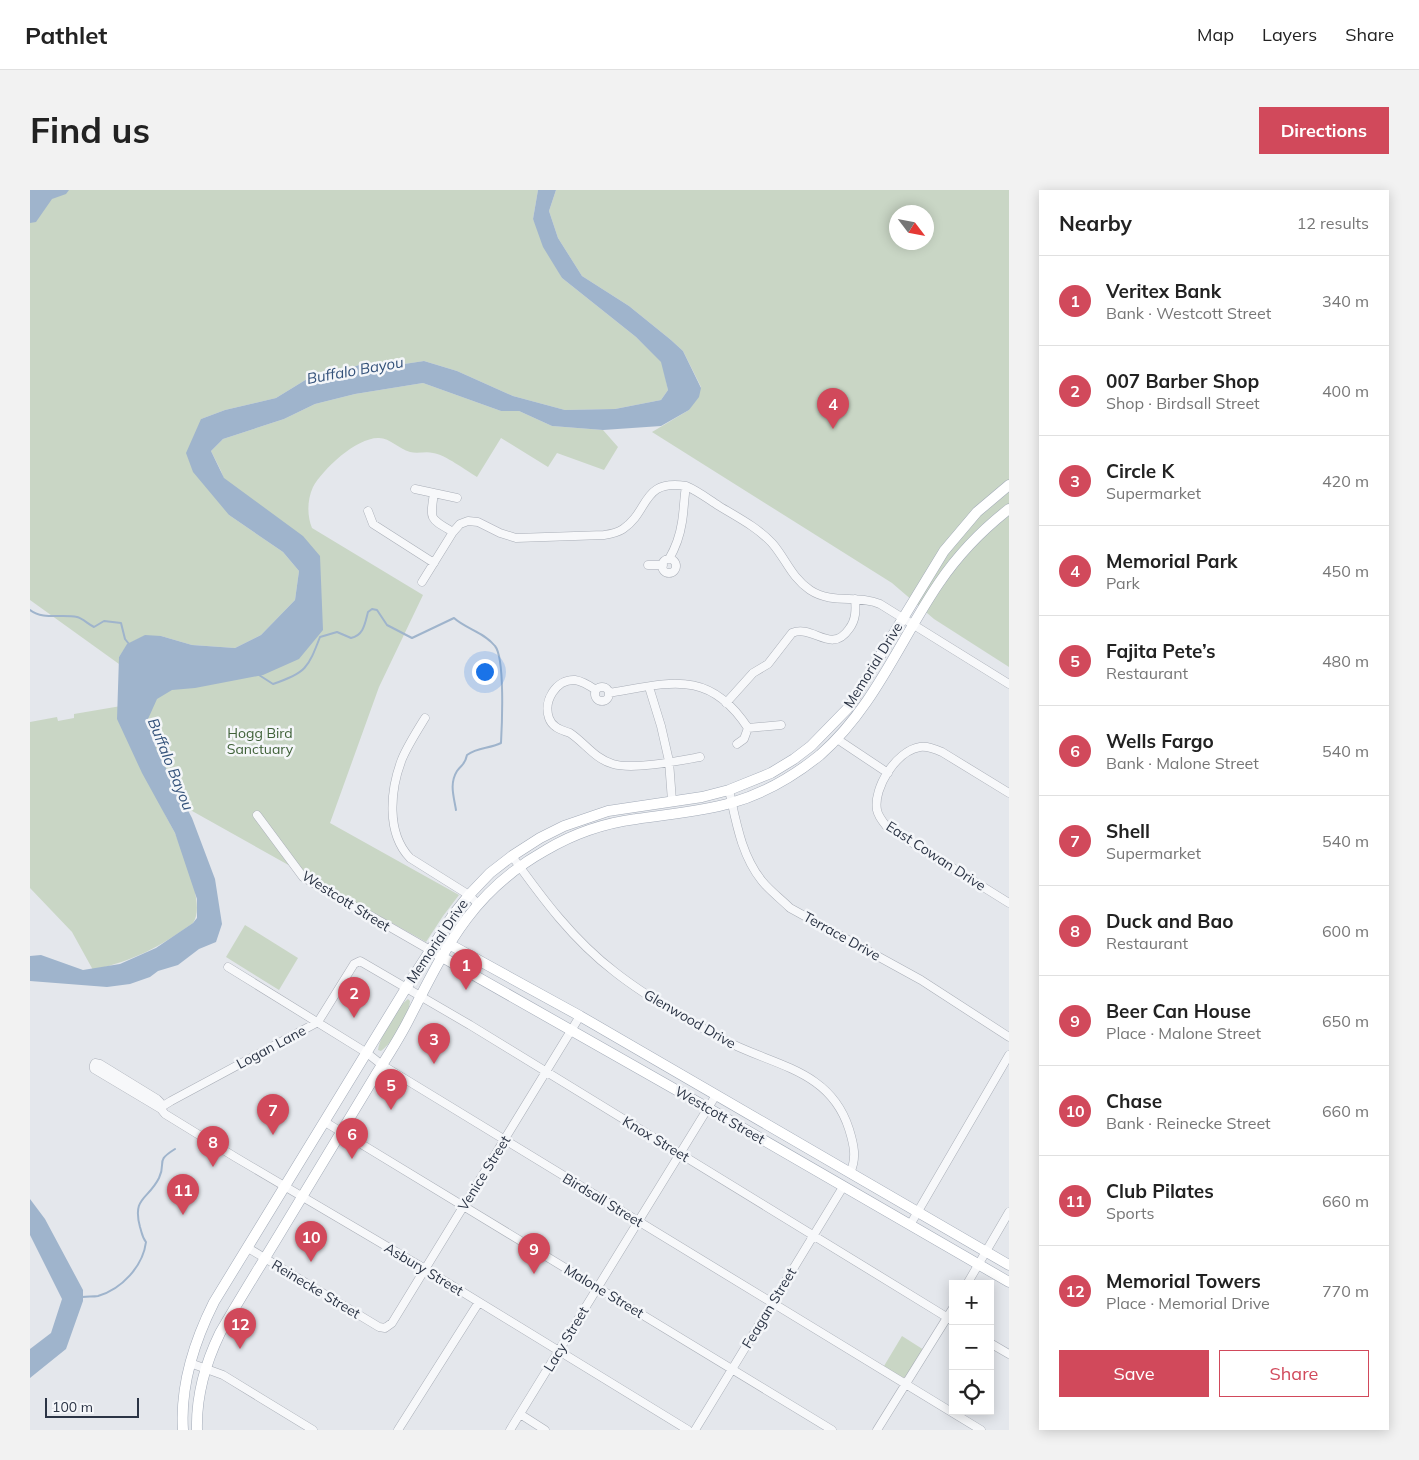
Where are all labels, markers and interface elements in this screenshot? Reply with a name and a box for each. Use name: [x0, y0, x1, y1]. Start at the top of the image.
text: Pathlet: [25, 20, 107, 50]
text: Map: [1197, 23, 1234, 46]
text: Layers: [1262, 23, 1317, 46]
text: Share: [1345, 23, 1394, 46]
button: Directions: [1259, 107, 1389, 154]
text: Find us: [30, 108, 150, 152]
north arrow: [889, 205, 934, 250]
text: Nearby: [1059, 210, 1132, 236]
text: 12 results: [1297, 213, 1369, 233]
text: Veritex Bank: [1106, 279, 1221, 303]
text: 1: [1070, 291, 1080, 311]
text: 340 m: [1322, 291, 1369, 311]
text: Bank · Westcott Street: [1106, 303, 1271, 323]
water label: Buffalo Bayou: [305, 352, 405, 388]
text: 007 Barber Shop: [1106, 369, 1259, 393]
text: 2: [1070, 381, 1080, 401]
text: 400 m: [1322, 381, 1369, 401]
pin: 4: [817, 388, 849, 429]
text: Shop · Birdsall Street: [1106, 393, 1260, 413]
text: Circle K: [1106, 459, 1174, 483]
text: 3: [1070, 471, 1080, 491]
text: 420 m: [1322, 471, 1369, 491]
text: Supermarket: [1106, 483, 1201, 503]
text: Memorial Park: [1106, 549, 1238, 573]
text: 4: [1070, 561, 1080, 581]
text: 450 m: [1322, 561, 1369, 581]
text: Park: [1106, 573, 1140, 593]
street label: Memorial Drive: [840, 619, 906, 711]
text: Fajita Pete’s: [1106, 639, 1216, 663]
text: 5: [1070, 651, 1080, 671]
text: 480 m: [1322, 651, 1369, 671]
your location: [472, 659, 498, 685]
text: Restaurant: [1106, 663, 1188, 683]
water label: Buffalo Bayou: [144, 715, 198, 813]
park label: Hogg Bird Sanctuary: [227, 724, 294, 758]
text: Wells Fargo: [1106, 729, 1214, 753]
text: 6: [1070, 741, 1080, 761]
text: 540 m: [1322, 741, 1369, 761]
text: Bank · Malone Street: [1106, 753, 1259, 773]
street label: East Cowan Drive: [883, 817, 989, 895]
text: Shell: [1106, 819, 1150, 843]
text: 7: [1070, 831, 1080, 851]
text: 540 m: [1322, 831, 1369, 851]
text: Supermarket: [1106, 843, 1201, 863]
street label: Westcott Street: [299, 867, 394, 935]
street label: Memorial Drive: [402, 896, 472, 986]
street label: Terrace Drive: [800, 907, 884, 965]
text: Duck and Bao: [1106, 909, 1233, 933]
text: 8: [1070, 921, 1080, 941]
text: 600 m: [1322, 921, 1369, 941]
text: Restaurant: [1106, 933, 1188, 953]
pin: 1: [450, 949, 482, 990]
pin: 2: [338, 977, 370, 1018]
street label: Glenwood Drive: [641, 985, 739, 1053]
text: Beer Can House: [1106, 999, 1251, 1023]
text: 9: [1070, 1011, 1080, 1031]
text: 650 m: [1322, 1011, 1369, 1031]
street label: Logan Lane: [233, 1021, 309, 1073]
pin: 3: [418, 1023, 450, 1064]
text: Place · Malone Street: [1106, 1023, 1261, 1043]
pin: 5: [375, 1069, 407, 1110]
street label: Westcott Street: [672, 1082, 768, 1148]
text: Chase: [1106, 1089, 1162, 1113]
pin: 7: [257, 1094, 289, 1135]
text: 10: [1065, 1101, 1085, 1121]
text: 660 m: [1322, 1101, 1369, 1121]
street label: Knox Street: [619, 1112, 693, 1166]
text: Bank · Reinecke Street: [1106, 1113, 1271, 1133]
pin: 6: [336, 1118, 368, 1159]
pin: 8: [197, 1126, 229, 1167]
street label: Venice Street: [454, 1132, 514, 1214]
street label: Birdsall Street: [560, 1169, 647, 1231]
pin: 11: [167, 1174, 199, 1215]
text: Club Pilates: [1106, 1179, 1214, 1203]
text: 11: [1065, 1191, 1085, 1211]
text: 660 m: [1322, 1191, 1369, 1211]
text: Sports: [1106, 1203, 1154, 1223]
pin: 10: [295, 1221, 327, 1262]
pin: 9: [518, 1233, 550, 1274]
street label: Asbury Street: [381, 1238, 467, 1300]
street label: Reinecke Street: [268, 1255, 364, 1323]
street label: Malone Street: [561, 1260, 647, 1322]
street label: Feagan Street: [738, 1264, 800, 1352]
text: Memorial Towers: [1106, 1269, 1261, 1293]
map controls: [949, 1280, 994, 1415]
button: +: [949, 1280, 994, 1325]
text: 12: [1065, 1281, 1085, 1301]
text: 770 m: [1322, 1281, 1369, 1301]
text: Place · Memorial Drive: [1106, 1293, 1270, 1313]
street label: Lacy Street: [540, 1303, 593, 1375]
pin: 12: [224, 1308, 256, 1349]
button: −: [949, 1325, 994, 1370]
button: Save: [1059, 1350, 1209, 1397]
button: Share: [1219, 1350, 1369, 1397]
button: locate: [949, 1370, 994, 1415]
scale bar: [45, 1395, 139, 1418]
text: 100 m: [52, 1398, 93, 1416]

